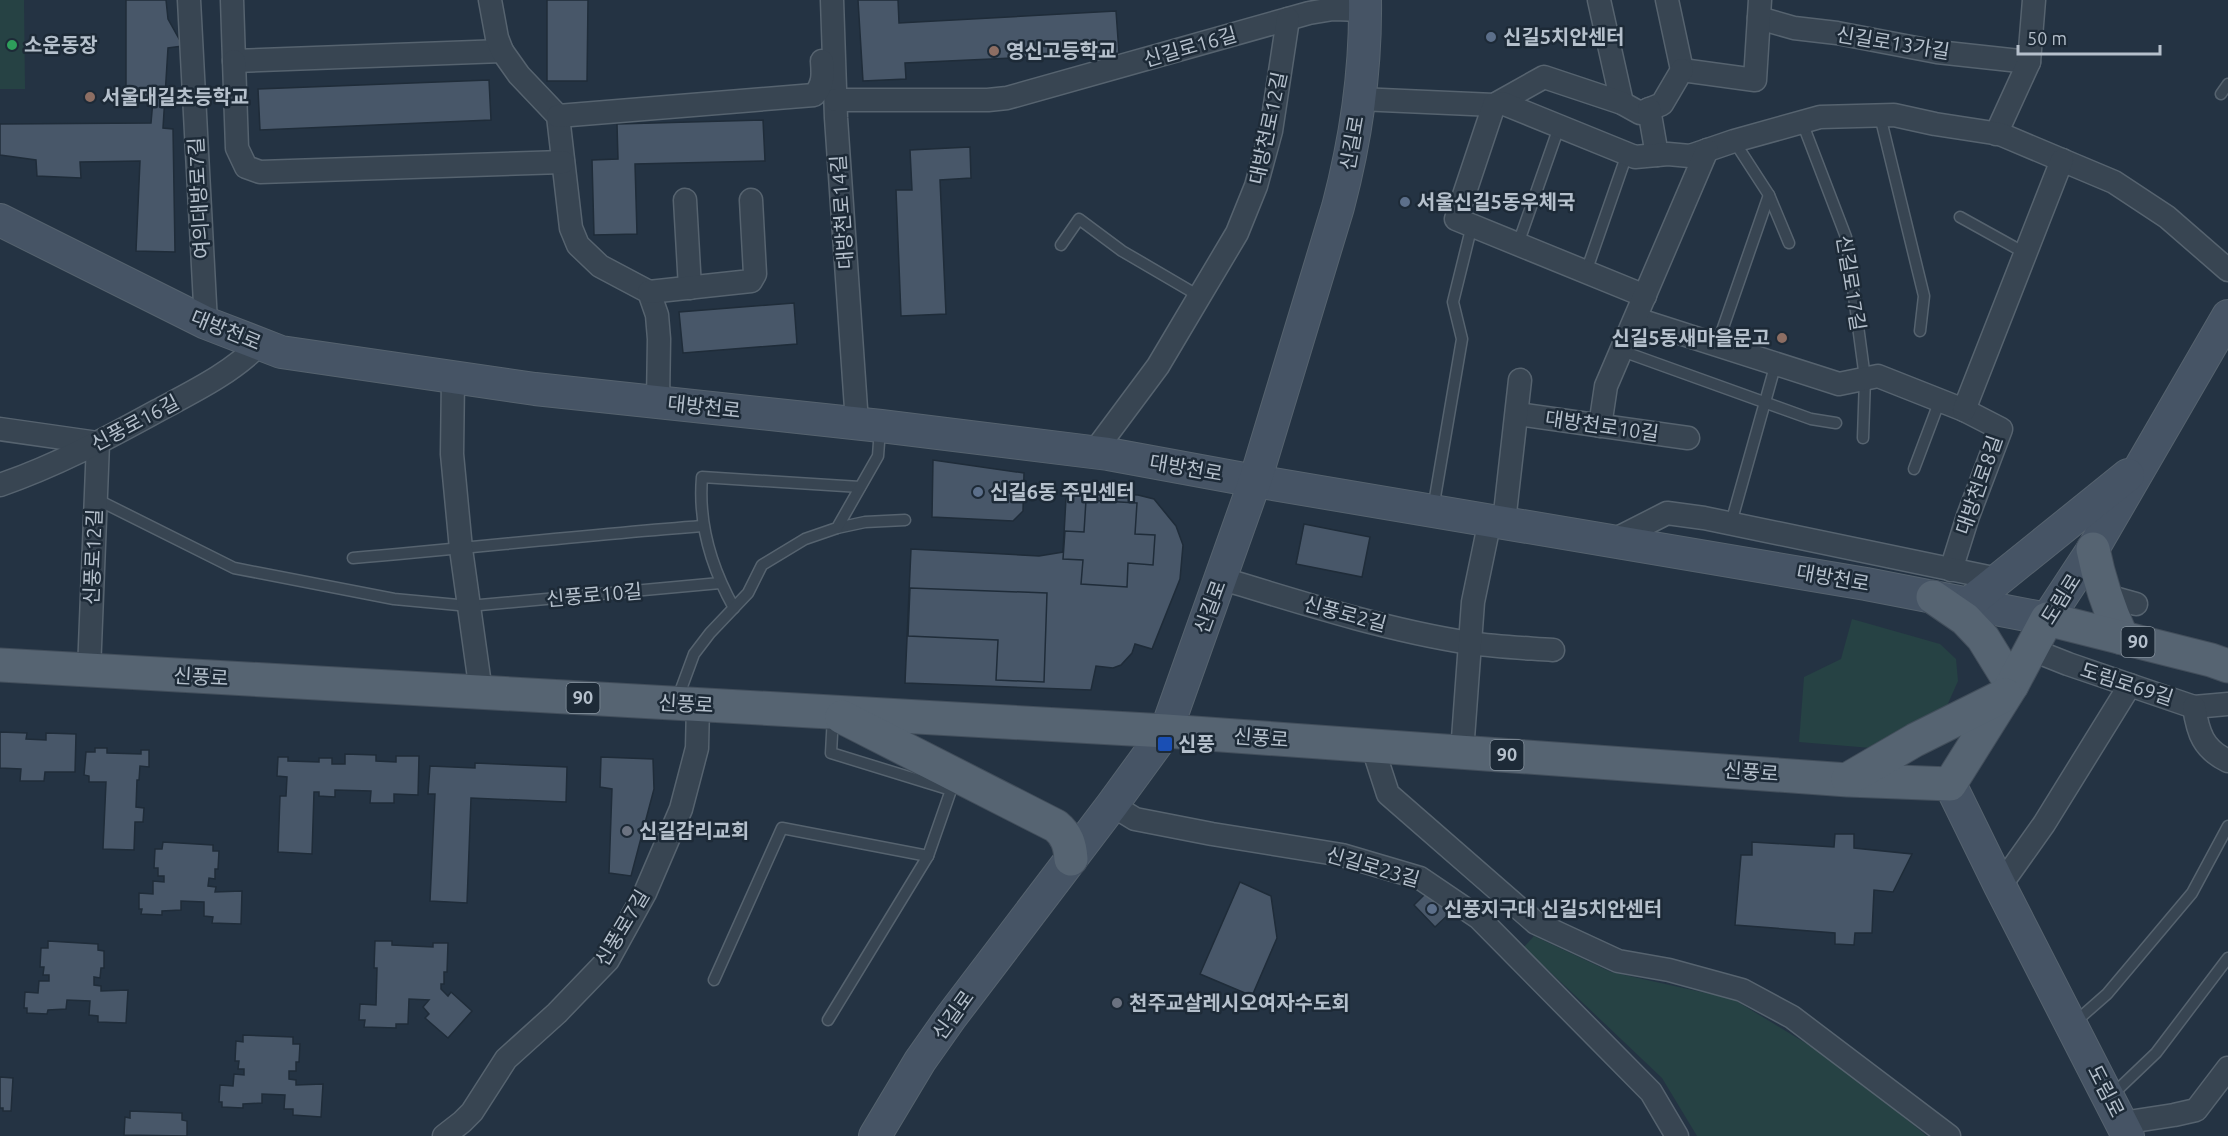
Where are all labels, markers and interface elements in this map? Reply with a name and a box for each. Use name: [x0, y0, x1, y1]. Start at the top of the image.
scale bar: [2018, 18, 2160, 56]
street label: 신길로16길: [1140, 22, 1239, 71]
street label: 신길로13가길: [1835, 22, 1951, 63]
place label: 신길5치안센터: [1503, 25, 1625, 48]
text: 50 m: [2027, 28, 2067, 48]
marker: 신길5치안센터: [1484, 30, 1498, 44]
place label: 소운동장: [24, 33, 98, 56]
marker: 소운동장: [5, 38, 19, 52]
place label: 영신고등학교: [1006, 39, 1116, 62]
marker: 영신고등학교: [987, 44, 1001, 58]
street label: 대방천로12길: [1244, 69, 1291, 186]
place label: 서울대길초등학교: [102, 85, 249, 108]
marker: 서울대길초등학교: [83, 90, 97, 104]
street label: 신길로: [1335, 114, 1368, 172]
street label: 여의대방로7길: [184, 137, 213, 259]
street label: 대방천로14길: [826, 154, 857, 270]
place label: 서울신길5동우체국: [1417, 190, 1575, 213]
marker: 서울신길5동우체국: [1398, 195, 1412, 209]
street label: 신길로17길: [1833, 234, 1870, 332]
street label: 대방천로: [188, 305, 265, 354]
place label: 신길5동새마을문고: [1612, 326, 1770, 349]
marker: 신길5동새마을문고: [1775, 331, 1789, 345]
street label: 신풍로16길: [87, 390, 183, 455]
street label: 대방천로: [666, 391, 742, 422]
street label: 대방천로10길: [1544, 406, 1660, 445]
street label: 대방천로8길: [1951, 432, 2006, 537]
street label: 대방천로: [1148, 450, 1224, 485]
place label: 신길6동 주민센터: [990, 480, 1135, 503]
marker: 신길6동 주민센터: [971, 485, 985, 499]
street label: 신풍로12길: [79, 509, 106, 605]
street label: 대방천로: [1795, 560, 1871, 595]
street label: 도림로: [2036, 569, 2085, 628]
street label: 신길로: [1189, 577, 1230, 637]
street label: 신풍로10길: [545, 579, 643, 610]
street label: 신풍로2길: [1301, 591, 1389, 636]
road number: 90: [2122, 627, 2154, 657]
street label: 도림로69길: [2078, 658, 2176, 709]
street label: 신풍로: [173, 664, 229, 689]
road number: 90: [566, 683, 600, 713]
street label: 신풍로: [658, 691, 714, 716]
street label: 신풍로: [1233, 724, 1289, 751]
place label: 신풍: [1178, 732, 1215, 755]
marker: 신풍: [1156, 735, 1174, 753]
road number: 90: [1490, 740, 1524, 770]
street label: 신풍로: [1723, 758, 1779, 785]
place label: 신길감리교회: [639, 819, 749, 842]
marker: 신길감리교회: [620, 824, 634, 838]
street label: 신길로23길: [1324, 842, 1423, 891]
street label: 신풍로7길: [590, 885, 653, 970]
place label: 신풍지구대 신길5치안센터: [1444, 897, 1662, 920]
marker: 신풍지구대 신길5치안센터: [1425, 902, 1439, 916]
street label: 신길로: [927, 986, 978, 1044]
place label: 천주교살레시오여자수도회: [1129, 991, 1350, 1014]
marker: 천주교살레시오여자수도회: [1110, 996, 1124, 1010]
street label: 도림로: [2084, 1061, 2129, 1121]

